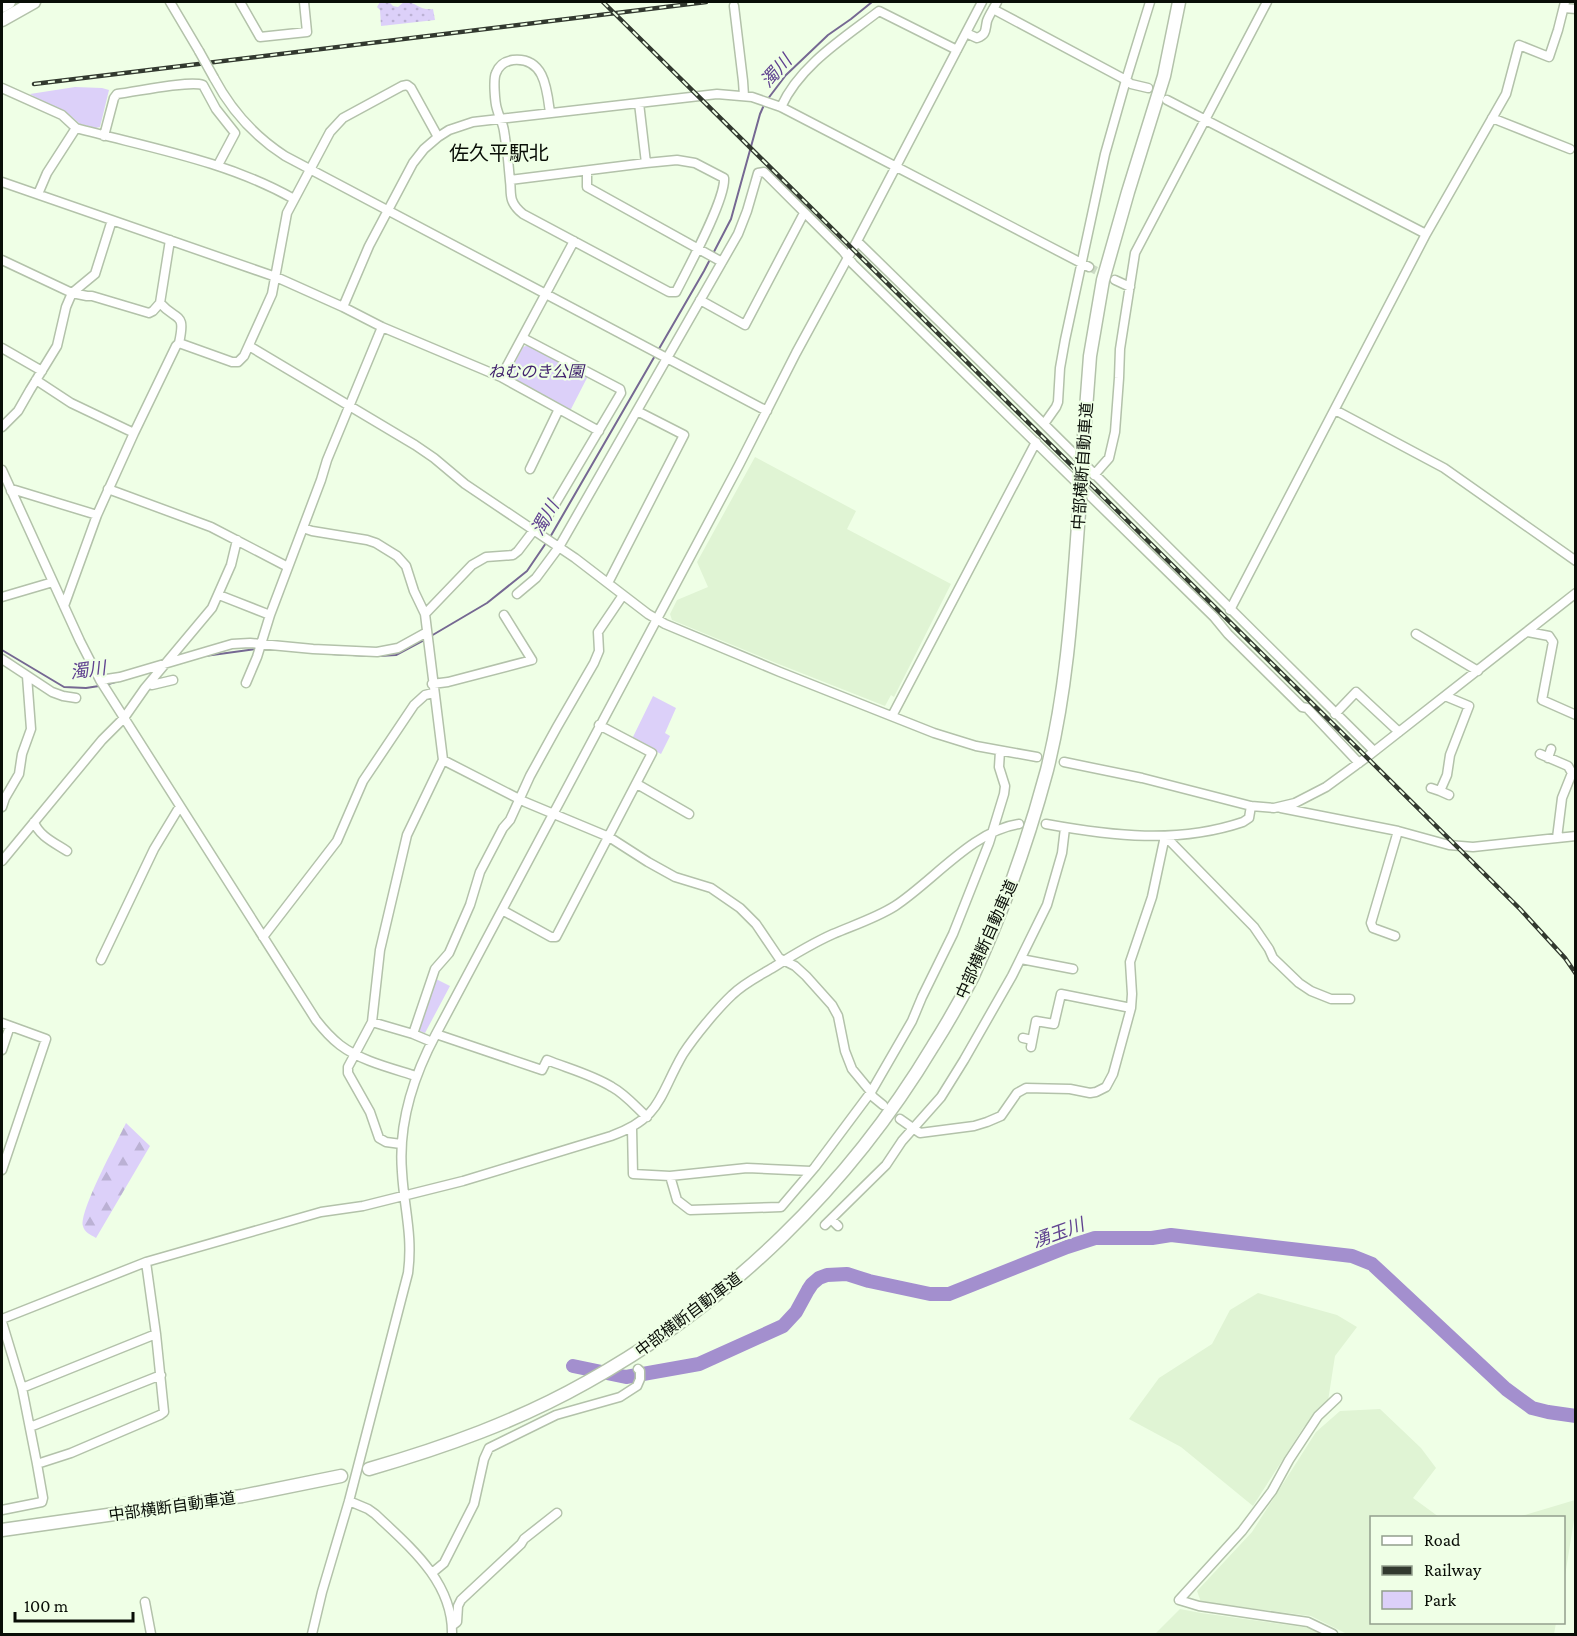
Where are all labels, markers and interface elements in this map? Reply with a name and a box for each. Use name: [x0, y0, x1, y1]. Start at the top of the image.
water label: 濁川: [757, 49, 797, 91]
district label: 佐久平駅北: [449, 142, 549, 164]
park label: ねむのき公園: [488, 363, 586, 380]
street label: 中部横断自動車道: [1070, 402, 1095, 530]
water label: 濁川: [527, 496, 564, 539]
water label: 濁川: [69, 657, 109, 682]
street label: 中部横断自動車道: [953, 877, 1020, 1001]
water label: 湧玉川: [1029, 1214, 1089, 1252]
street label: 中部横断自動車道: [632, 1269, 745, 1360]
street label: 中部横断自動車道: [108, 1489, 237, 1524]
legend: [1370, 1516, 1565, 1624]
text: Road: [1424, 1530, 1461, 1550]
text: Railway: [1424, 1560, 1482, 1580]
scale bar: [15, 1585, 134, 1623]
text: Park: [1424, 1590, 1456, 1610]
text: 100 m: [24, 1596, 69, 1616]

